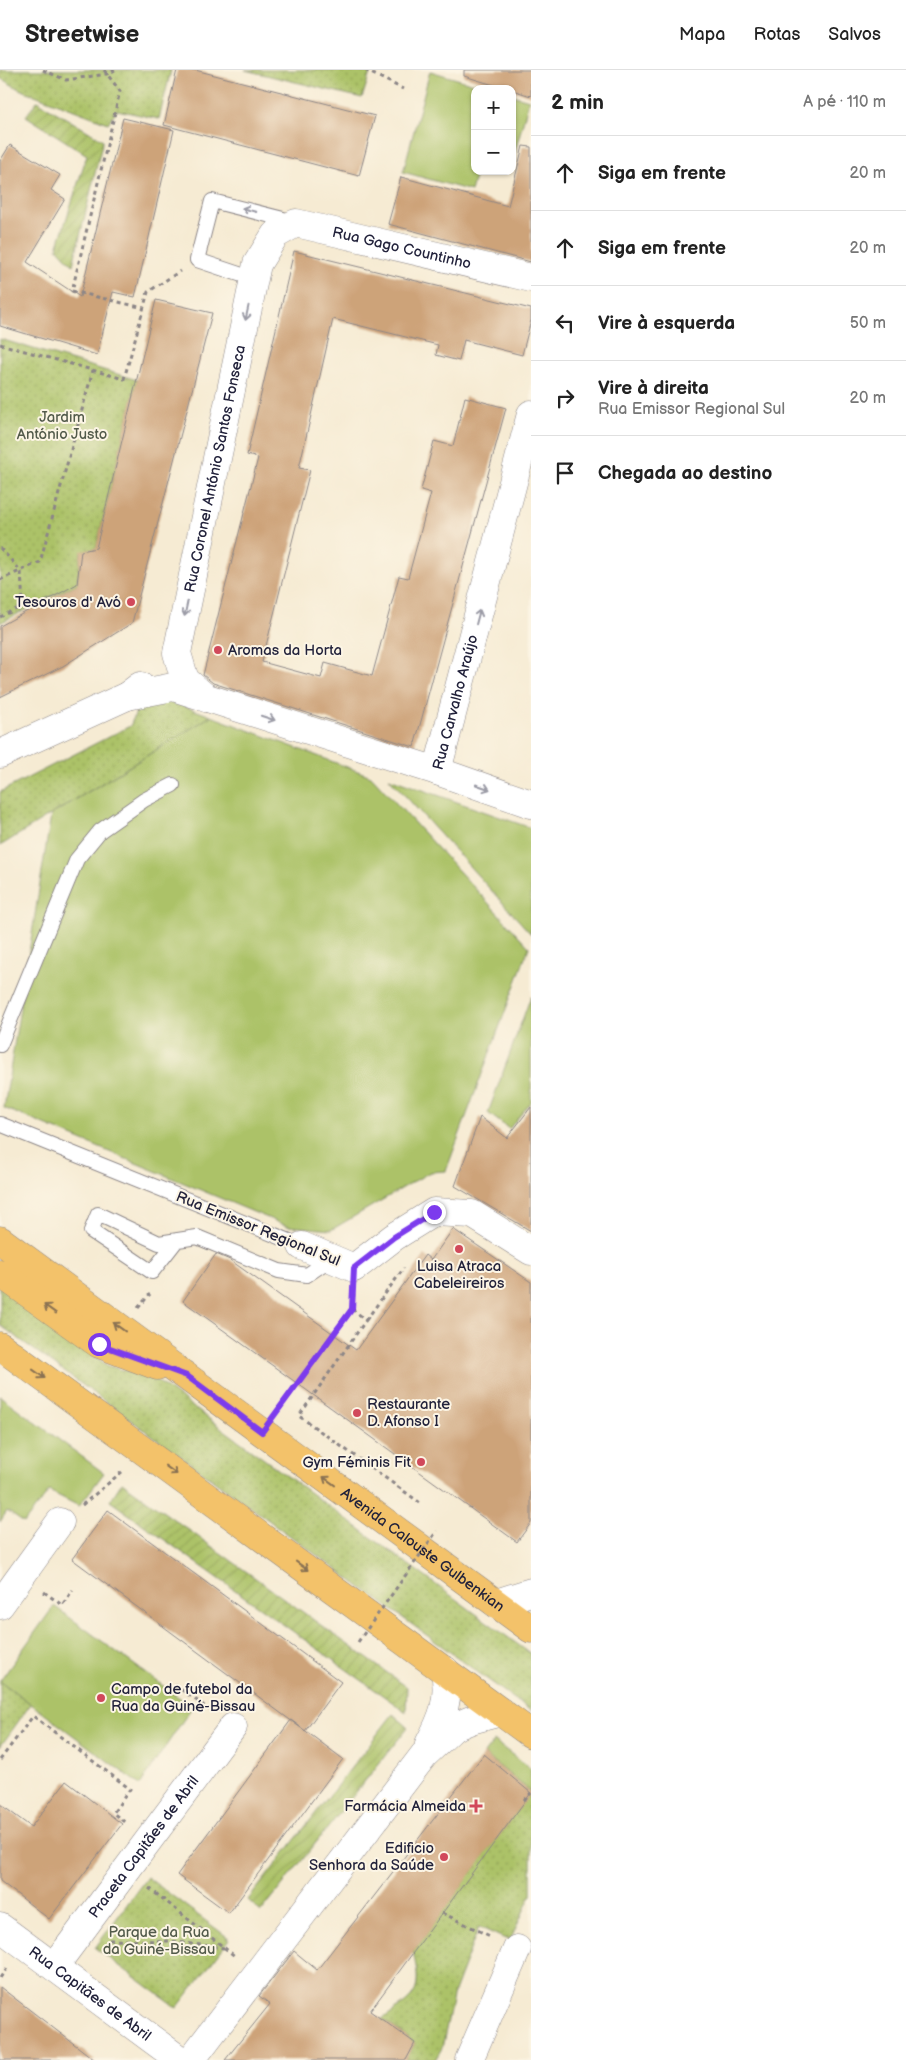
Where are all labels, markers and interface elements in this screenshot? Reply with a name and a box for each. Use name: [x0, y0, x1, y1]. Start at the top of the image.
text: Streetwise: [25, 20, 139, 49]
text: Mapa: [679, 24, 725, 45]
text: Rotas: [753, 24, 800, 45]
text: Salvos: [828, 24, 881, 45]
map controls: [471, 85, 516, 175]
button: +: [471, 85, 516, 130]
text: 2 min: [551, 90, 604, 115]
text: A pé · 110 m: [803, 93, 886, 112]
button: −: [471, 130, 516, 175]
icon: ahead: [551, 159, 579, 187]
text: Siga em frente: [598, 162, 726, 185]
text: 20 m: [850, 164, 886, 183]
one-way arrow: [241, 205, 257, 215]
street label: Rua Gago Countinho: [331, 222, 473, 273]
icon: ahead: [551, 234, 579, 262]
text: Siga em frente: [598, 237, 726, 260]
text: 20 m: [850, 239, 886, 258]
one-way arrow: [242, 305, 251, 321]
icon: left: [551, 309, 579, 337]
text: Vire à esquerda: [598, 312, 735, 335]
text: 50 m: [850, 314, 886, 333]
street label: Rua Coronel António Santos Fonseca: [180, 343, 250, 594]
text: Vire à direita: [598, 377, 709, 400]
icon: right: [551, 384, 579, 412]
text: 20 m: [850, 389, 886, 408]
text: Rua Emissor Regional Sul: [598, 400, 785, 419]
park label: Jardim António Justo: [17, 408, 107, 444]
icon: arrive: [551, 459, 579, 487]
text: Chegada ao destino: [598, 462, 772, 485]
place label: Tesouros d' Avó: [15, 593, 121, 612]
marker: Tesouros d' Avó: [125, 596, 137, 608]
one-way arrow: [181, 601, 191, 617]
one-way arrow: [473, 609, 483, 625]
street label: Rua Carvalho Araújo: [428, 633, 482, 772]
place label: Aromas da Horta: [228, 641, 342, 660]
marker: Aromas da Horta: [212, 644, 224, 656]
one-way arrow: [259, 713, 275, 723]
one-way arrow: [475, 783, 490, 792]
street label: Rua Emissor Regional Sul: [173, 1187, 343, 1271]
route end: [423, 1201, 446, 1224]
marker: Luisa Atraca Cabeleireiros: [453, 1243, 465, 1255]
place label: Luisa Atraca Cabeleireiros: [414, 1257, 505, 1293]
one-way arrow: [43, 1304, 57, 1314]
one-way arrow: [112, 1322, 126, 1332]
route start: [88, 1333, 111, 1356]
one-way arrow: [32, 1369, 45, 1380]
place label: Restaurante D. Afonso I: [367, 1395, 450, 1431]
marker: Restaurante D. Afonso I: [351, 1407, 363, 1419]
place label: Gym Féminis Fit: [303, 1453, 411, 1472]
marker: Gym Féminis Fit: [415, 1456, 427, 1468]
one-way arrow: [164, 1465, 178, 1475]
one-way arrow: [322, 1476, 336, 1486]
street label: Avenida Calouste Gulbenkian: [337, 1483, 508, 1616]
one-way arrow: [295, 1561, 309, 1571]
place label: Campo de futebol da Rua da Guiné-Bissau: [111, 1680, 255, 1716]
marker: Campo de futebol da Rua da Guiné-Bissau: [95, 1692, 107, 1704]
street label: Praceta Capitães de Abril: [84, 1772, 203, 1922]
place label: Farmácia Almeida: [344, 1797, 466, 1816]
marker: Farmácia Almeida: [470, 1800, 482, 1812]
place label: Edificio Senhora da Saúde: [309, 1839, 434, 1875]
marker: Edificio Senhora da Saúde: [438, 1851, 450, 1863]
park label: Parque da Rua da Guiné-Bissau: [103, 1923, 215, 1959]
street label: Rua Capitães de Abril: [25, 1942, 155, 2045]

